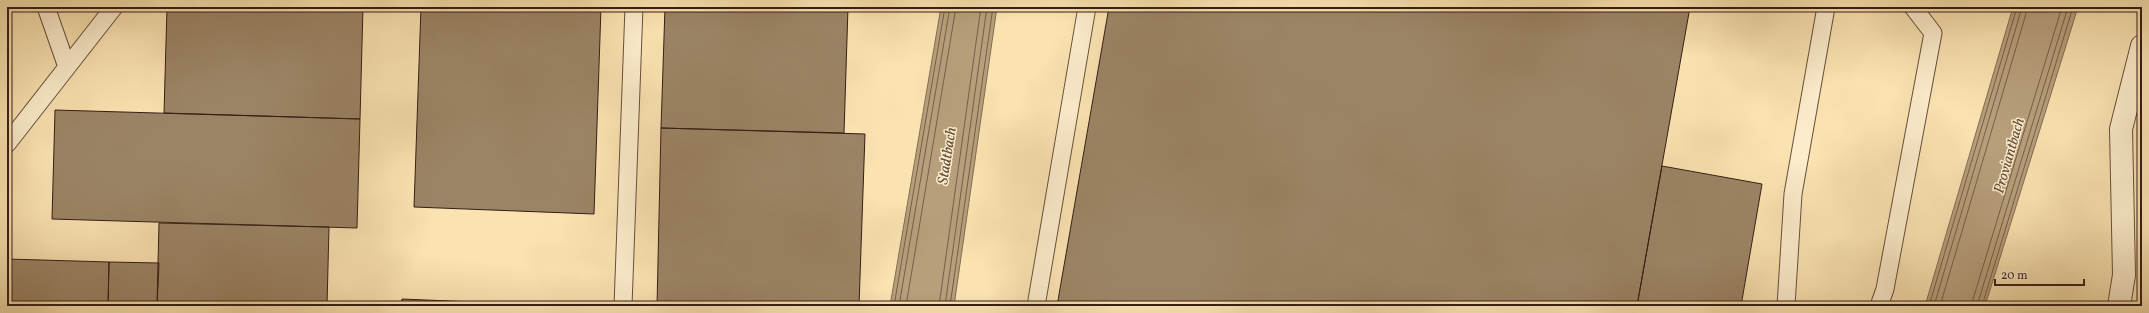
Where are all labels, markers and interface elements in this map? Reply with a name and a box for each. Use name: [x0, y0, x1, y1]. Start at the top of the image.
water label: Proviantbach: [1989, 116, 2031, 196]
water label: Stadtbach: [933, 126, 963, 186]
scale bar: [1995, 261, 2084, 287]
text: 20 m: [2001, 268, 2028, 284]

